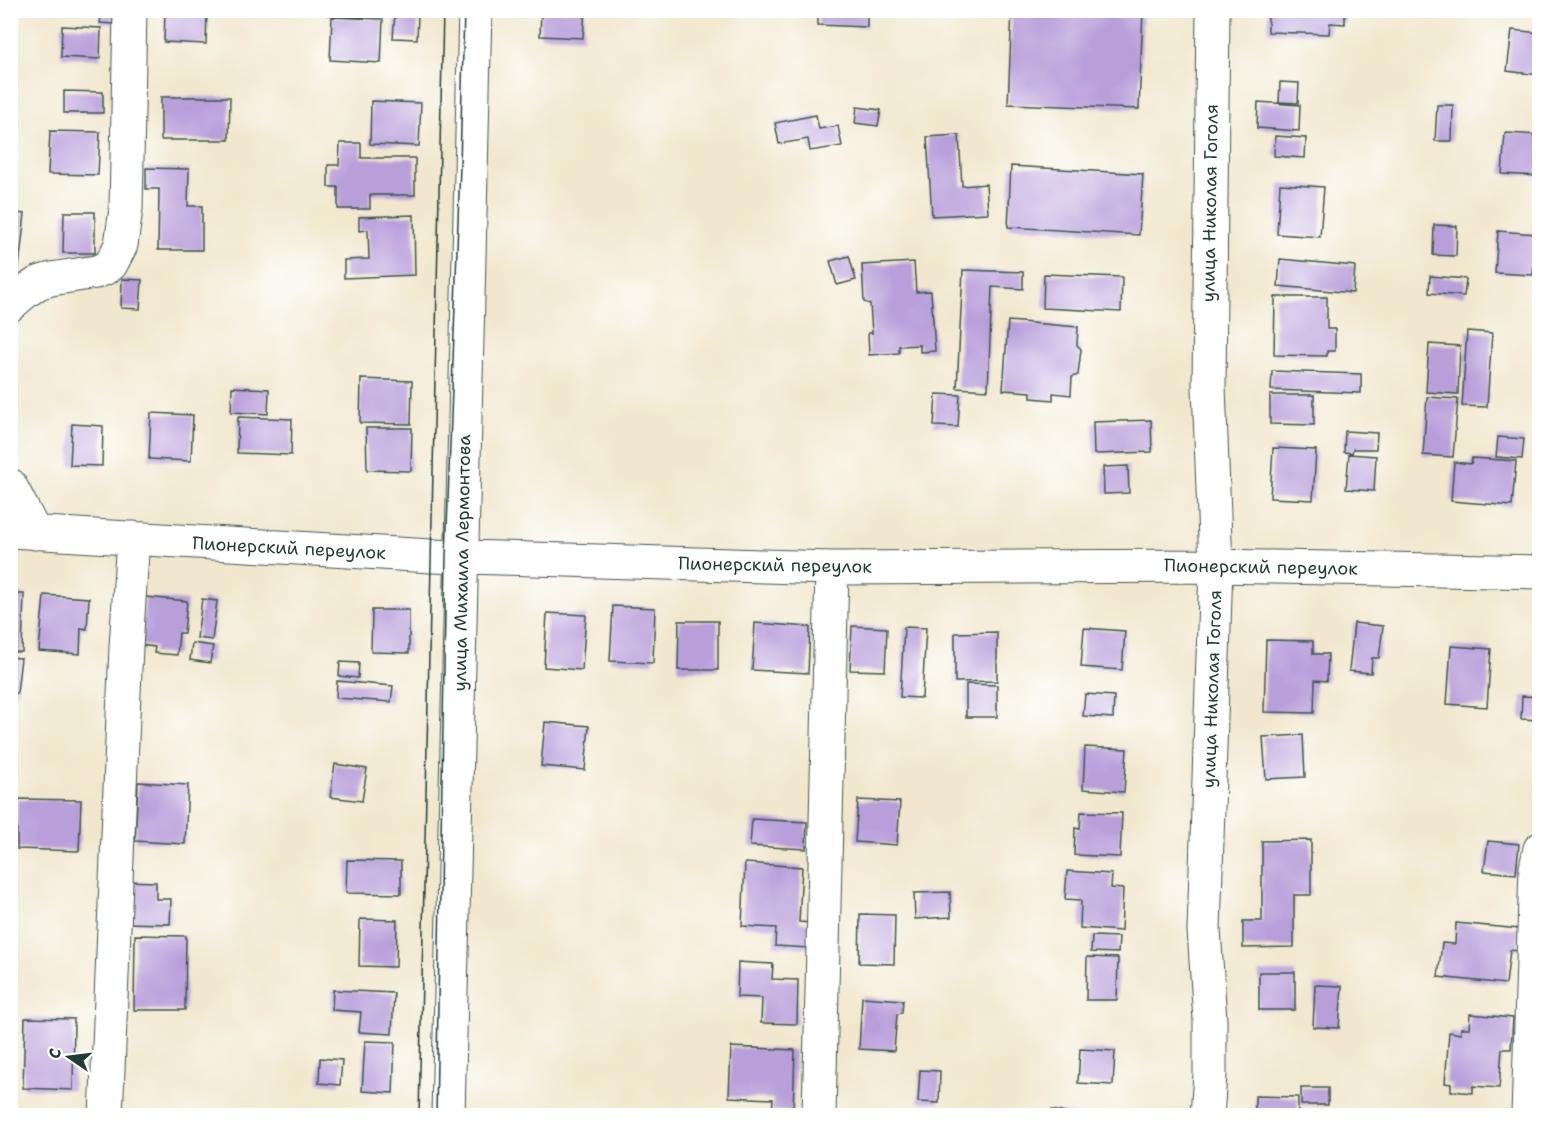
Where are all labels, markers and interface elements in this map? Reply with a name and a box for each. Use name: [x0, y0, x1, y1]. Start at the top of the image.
street label: улица Николая Гоголя: [1196, 104, 1224, 302]
street label: улица Михаила Лермонтова: [448, 434, 476, 692]
street label: Пионерский переулок: [192, 531, 387, 565]
street label: Пионерский переулок: [678, 551, 873, 579]
street label: Пионерский переулок: [1164, 553, 1359, 581]
street label: улица Николая Гоголя: [1197, 590, 1227, 788]
north arrow: [39, 1027, 99, 1087]
text: С: [44, 1046, 66, 1061]

